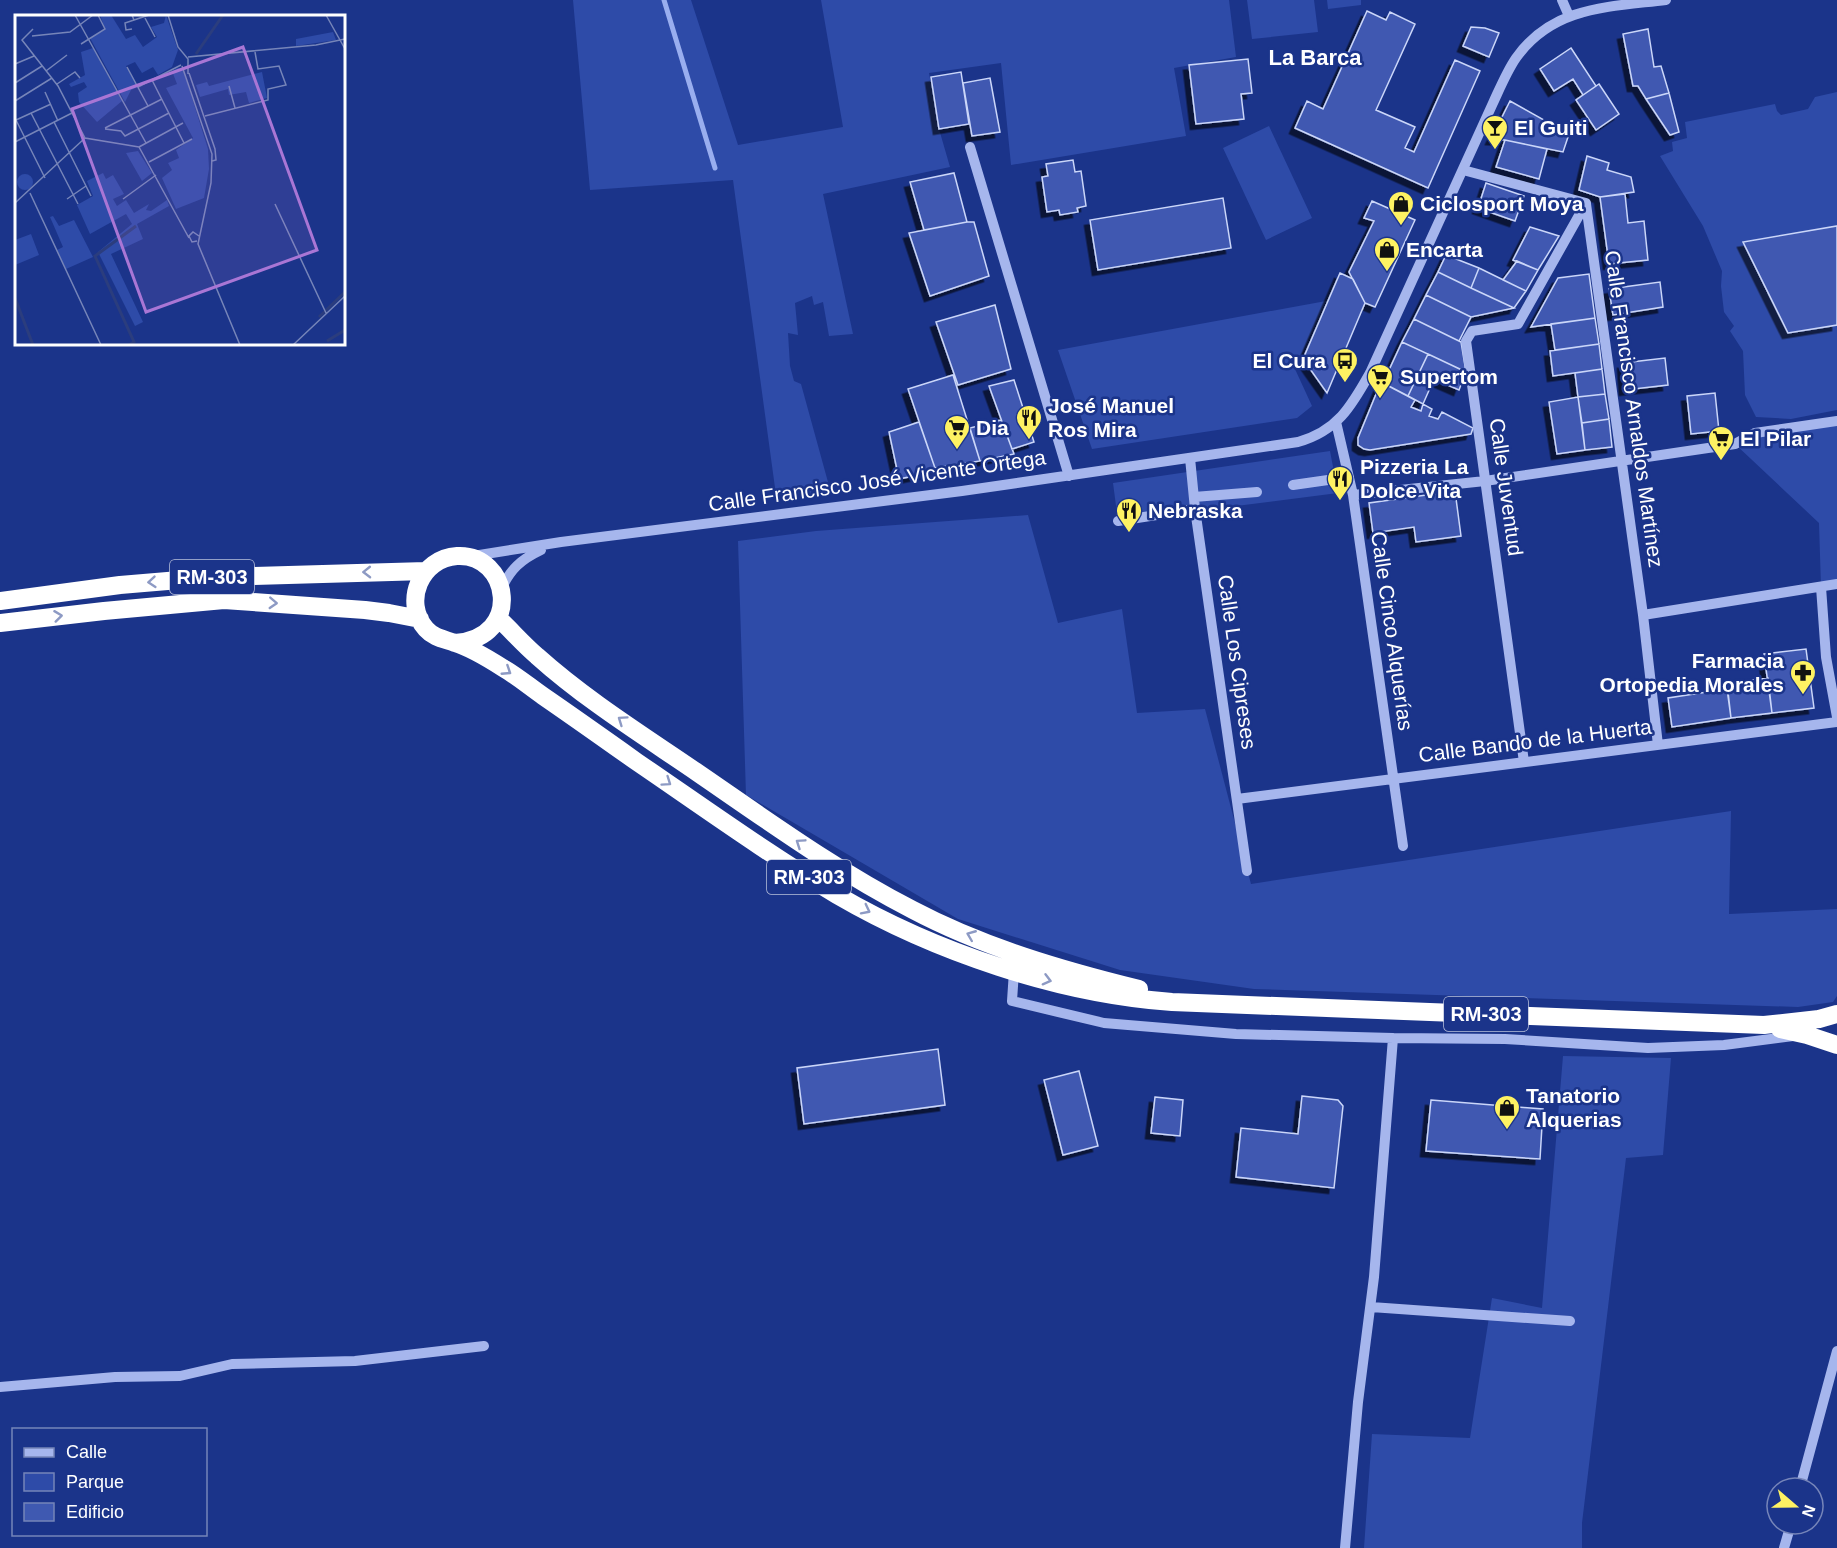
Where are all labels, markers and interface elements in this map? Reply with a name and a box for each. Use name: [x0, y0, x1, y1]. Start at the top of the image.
inset map: [15, 15, 345, 345]
district label: La Barca: [1269, 45, 1362, 70]
bar icon: El Guiti: [1480, 113, 1510, 151]
place label: El Guiti: [1514, 116, 1588, 139]
shop icon: Ciclosport Moya: [1386, 189, 1416, 227]
place label: Ciclosport Moya: [1420, 192, 1584, 215]
shop icon: Encarta: [1372, 235, 1402, 273]
place label: Encarta: [1406, 238, 1483, 261]
street label: Calle Francisco Arnaldos Martínez: [1601, 249, 1668, 569]
bus stop icon: El Cura: [1330, 346, 1360, 384]
place label: El Cura: [1252, 349, 1326, 372]
supermarket icon: Supertom: [1365, 362, 1395, 400]
place label: Supertom: [1400, 365, 1498, 388]
place label: José Manuel Ros Mira: [1048, 394, 1174, 441]
restaurant icon: José Manuel Ros Mira: [1014, 403, 1044, 441]
supermarket icon: Dia: [942, 413, 972, 451]
place label: Dia: [976, 416, 1009, 439]
street label: Calle Juventud: [1485, 417, 1528, 557]
supermarket icon: El Pilar: [1706, 424, 1736, 462]
place label: El Pilar: [1740, 427, 1811, 450]
street label: Calle Francisco José Vicente Ortega: [707, 445, 1047, 516]
place label: Pizzeria La Dolce Vita: [1360, 455, 1469, 502]
restaurant icon: Pizzeria La Dolce Vita: [1325, 464, 1355, 502]
restaurant icon: Nebraska: [1114, 496, 1144, 534]
place label: Nebraska: [1148, 499, 1243, 522]
street label: Calle Cinco Alquerías: [1367, 530, 1418, 732]
road number: RM-303: [170, 560, 254, 594]
one-way arrow: [363, 566, 372, 578]
street label: Calle Los Cipreses: [1214, 573, 1261, 751]
one-way arrow: [147, 575, 156, 588]
one-way arrow: [269, 596, 278, 609]
one-way arrow: [54, 610, 63, 623]
place label: Farmacia Ortopedia Morales: [1600, 649, 1784, 696]
pharmacy icon: Farmacia Ortopedia Morales: [1788, 658, 1818, 696]
one-way arrow: [500, 663, 511, 674]
street label: Calle Bando de la Huerta: [1417, 715, 1653, 766]
one-way arrow: [617, 716, 628, 727]
one-way arrow: [660, 775, 671, 786]
one-way arrow: [796, 839, 807, 850]
road number: RM-303: [767, 860, 851, 894]
one-way arrow: [860, 903, 870, 914]
one-way arrow: [966, 930, 977, 942]
one-way arrow: [1041, 973, 1052, 985]
road number: RM-303: [1444, 997, 1528, 1031]
place label: Tanatorio Alquerias: [1526, 1084, 1622, 1131]
shop icon: Tanatorio Alquerias: [1492, 1093, 1522, 1131]
legend: [12, 1428, 207, 1536]
text: Calle: [66, 1442, 107, 1462]
text: Parque: [66, 1472, 124, 1492]
north arrow: [1765, 1476, 1825, 1536]
text: Edificio: [66, 1502, 124, 1522]
text: N: [1799, 1503, 1819, 1519]

